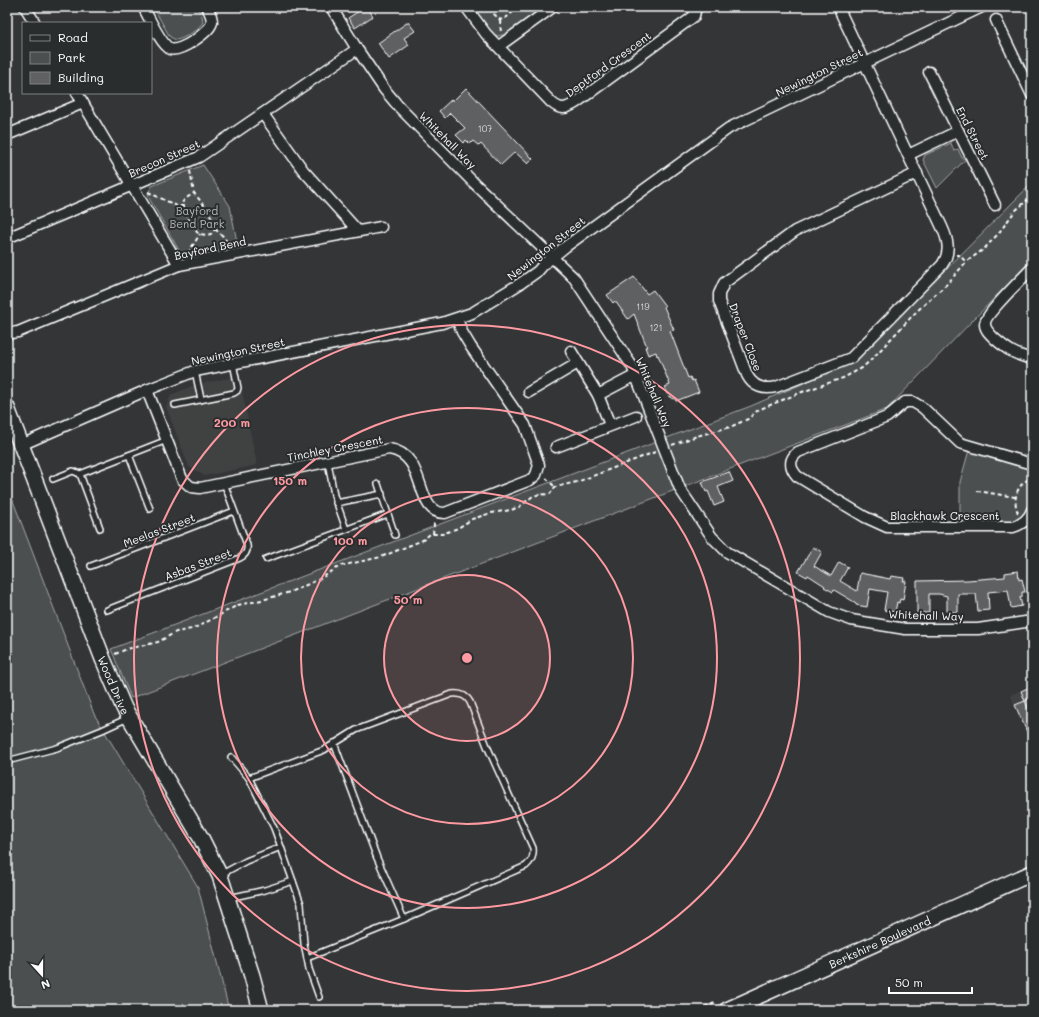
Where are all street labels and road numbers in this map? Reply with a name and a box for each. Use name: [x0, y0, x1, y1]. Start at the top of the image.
street label: Deptford Crescent: [562, 28, 654, 100]
street label: Newington Street: [773, 44, 865, 100]
street label: End Street: [953, 104, 993, 162]
street label: Whitehall Way: [416, 108, 480, 172]
street label: Brecon Street: [126, 135, 202, 180]
street label: Newington Street: [504, 213, 588, 283]
street label: Bayford Bend: [173, 233, 247, 263]
street label: Draper Close: [726, 301, 766, 373]
street label: Newington Street: [190, 334, 286, 368]
street label: Whitehall Way: [632, 354, 676, 430]
street label: Tinchley Crescent: [286, 431, 384, 465]
street label: Blackhawk Crescent: [890, 508, 1000, 523]
street label: Meelas Street: [121, 509, 197, 551]
street label: Asbas Street: [162, 544, 234, 584]
street label: Whitehall Way: [888, 606, 964, 624]
street label: Wood Drive: [95, 653, 134, 717]
street label: Berkshire Boulevard: [826, 912, 933, 971]

